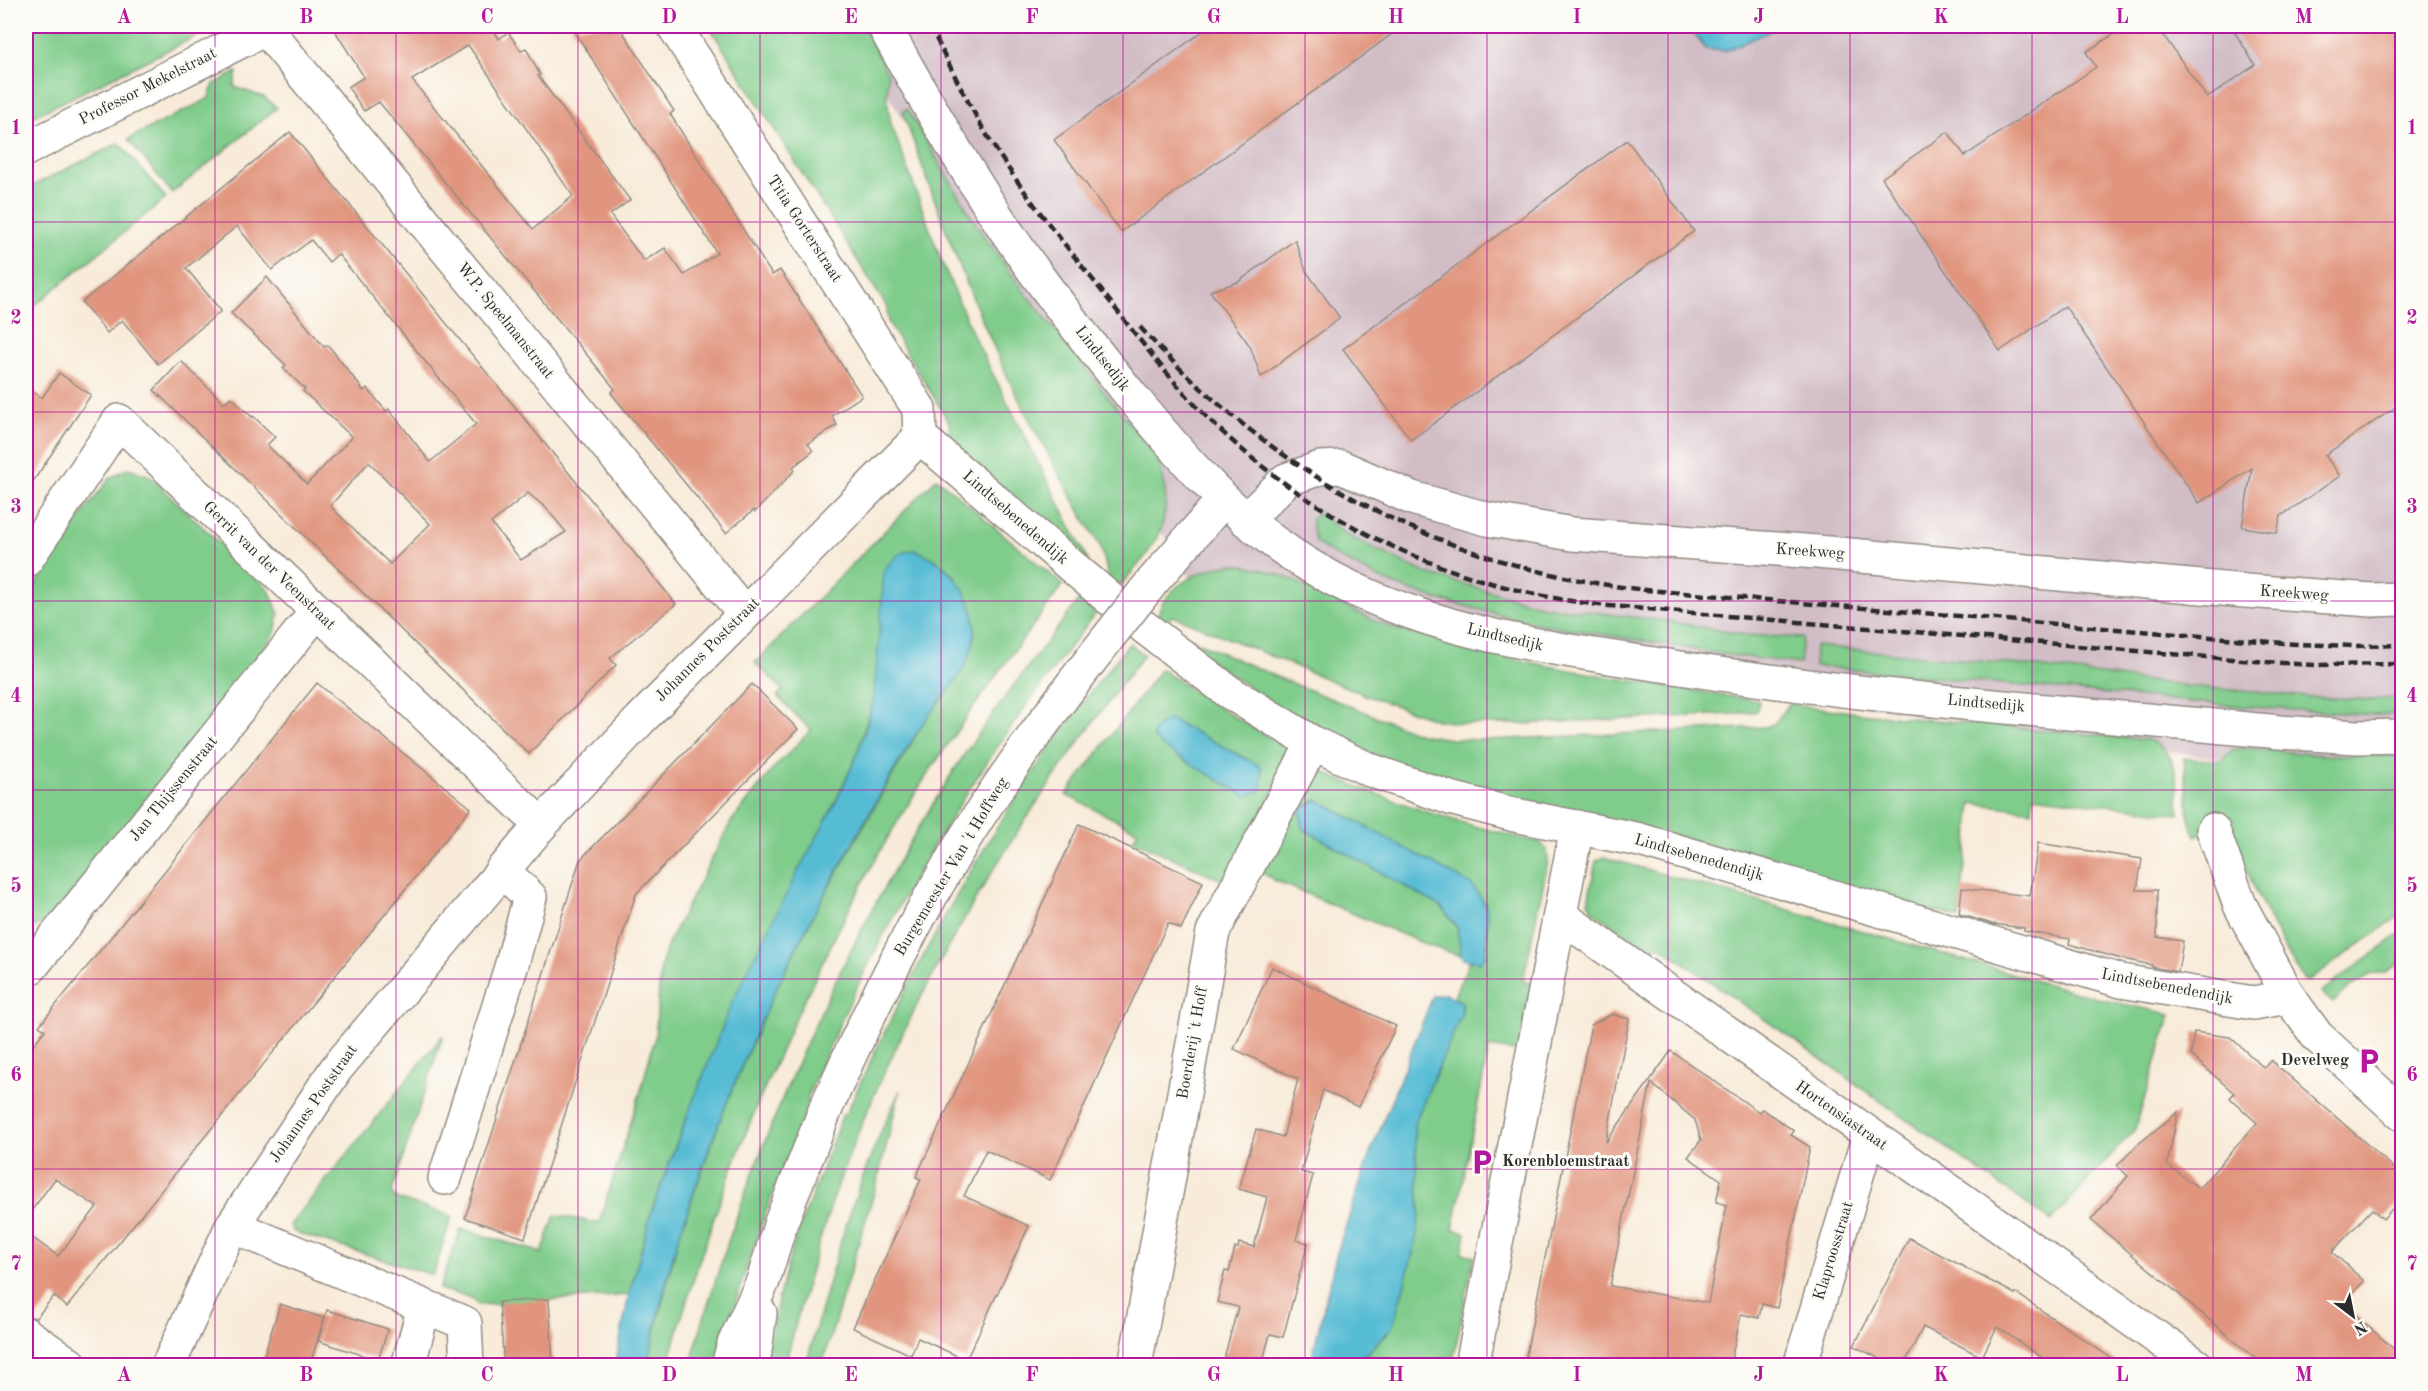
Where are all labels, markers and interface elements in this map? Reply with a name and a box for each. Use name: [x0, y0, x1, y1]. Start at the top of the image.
text: A: [116, 8, 132, 28]
text: B: [299, 8, 313, 28]
text: C: [480, 8, 494, 28]
text: D: [661, 8, 677, 28]
text: E: [844, 8, 858, 28]
text: F: [1025, 8, 1039, 28]
text: G: [1207, 8, 1221, 28]
text: H: [1388, 8, 1404, 28]
text: I: [1573, 8, 1581, 28]
text: J: [1754, 8, 1765, 28]
text: K: [1933, 8, 1949, 28]
text: L: [2115, 8, 2129, 28]
text: M: [2295, 8, 2313, 28]
street label: Professor Mekelstraat: [77, 45, 220, 129]
text: 1: [10, 119, 22, 139]
text: 1: [2406, 119, 2418, 139]
street label: Titia Gorterstraat: [763, 173, 845, 286]
street label: W.P. Speelmanstraat: [453, 260, 557, 382]
text: 2: [10, 309, 22, 329]
text: 2: [2406, 309, 2418, 329]
street label: Lindtsedijk: [1072, 323, 1132, 395]
street label: Lindtsebenedendijk: [959, 468, 1071, 568]
text: 3: [10, 498, 22, 518]
text: 3: [2406, 498, 2418, 518]
street label: Gerrit van der Veenstraat: [200, 499, 338, 633]
street label: Kreekweg: [1775, 542, 1845, 562]
street label: Kreekweg: [2259, 584, 2329, 604]
street label: Johannes Poststraat: [653, 594, 764, 705]
street label: Lindtsedijk: [1465, 621, 1545, 655]
text: 4: [10, 687, 22, 707]
text: 4: [2406, 687, 2418, 707]
street label: Lindtsedijk: [1946, 693, 2026, 715]
street label: Jan Thijssenstraat: [127, 733, 221, 844]
street label: Burgemeester Van 't Hoffweg: [892, 775, 1012, 959]
street label: Lindtsebenedendijk: [1632, 832, 1766, 884]
text: 5: [10, 876, 22, 897]
text: 5: [2406, 876, 2418, 897]
street label: Lindtsebenedendijk: [2100, 966, 2234, 1008]
street label: Boerderij 't Hoff: [1175, 985, 1211, 1101]
street label: Johannes Poststraat: [267, 1042, 361, 1166]
parking icon: Develweg: [2354, 1046, 2384, 1076]
place label: Develweg: [2281, 1053, 2349, 1069]
text: 6: [10, 1066, 22, 1086]
text: 6: [2406, 1066, 2418, 1086]
street label: Hortensiastraat: [1792, 1078, 1890, 1154]
parking icon: Korenbloemstraat: [1467, 1147, 1497, 1177]
place label: Korenbloemstraat: [1502, 1154, 1629, 1170]
street label: Klaproosstraat: [1811, 1199, 1857, 1302]
text: 7: [10, 1255, 22, 1275]
text: 7: [2406, 1255, 2418, 1275]
north arrow: [2323, 1286, 2383, 1346]
text: N: [2350, 1317, 2369, 1337]
text: A: [116, 1366, 132, 1386]
text: B: [299, 1366, 313, 1386]
text: C: [480, 1366, 494, 1386]
text: D: [661, 1366, 677, 1386]
text: E: [844, 1366, 858, 1386]
text: F: [1025, 1366, 1039, 1386]
text: G: [1207, 1366, 1221, 1386]
text: H: [1388, 1366, 1404, 1386]
text: I: [1573, 1366, 1581, 1386]
text: J: [1754, 1366, 1765, 1386]
text: K: [1933, 1366, 1949, 1386]
text: L: [2115, 1366, 2129, 1386]
text: M: [2295, 1366, 2313, 1386]

